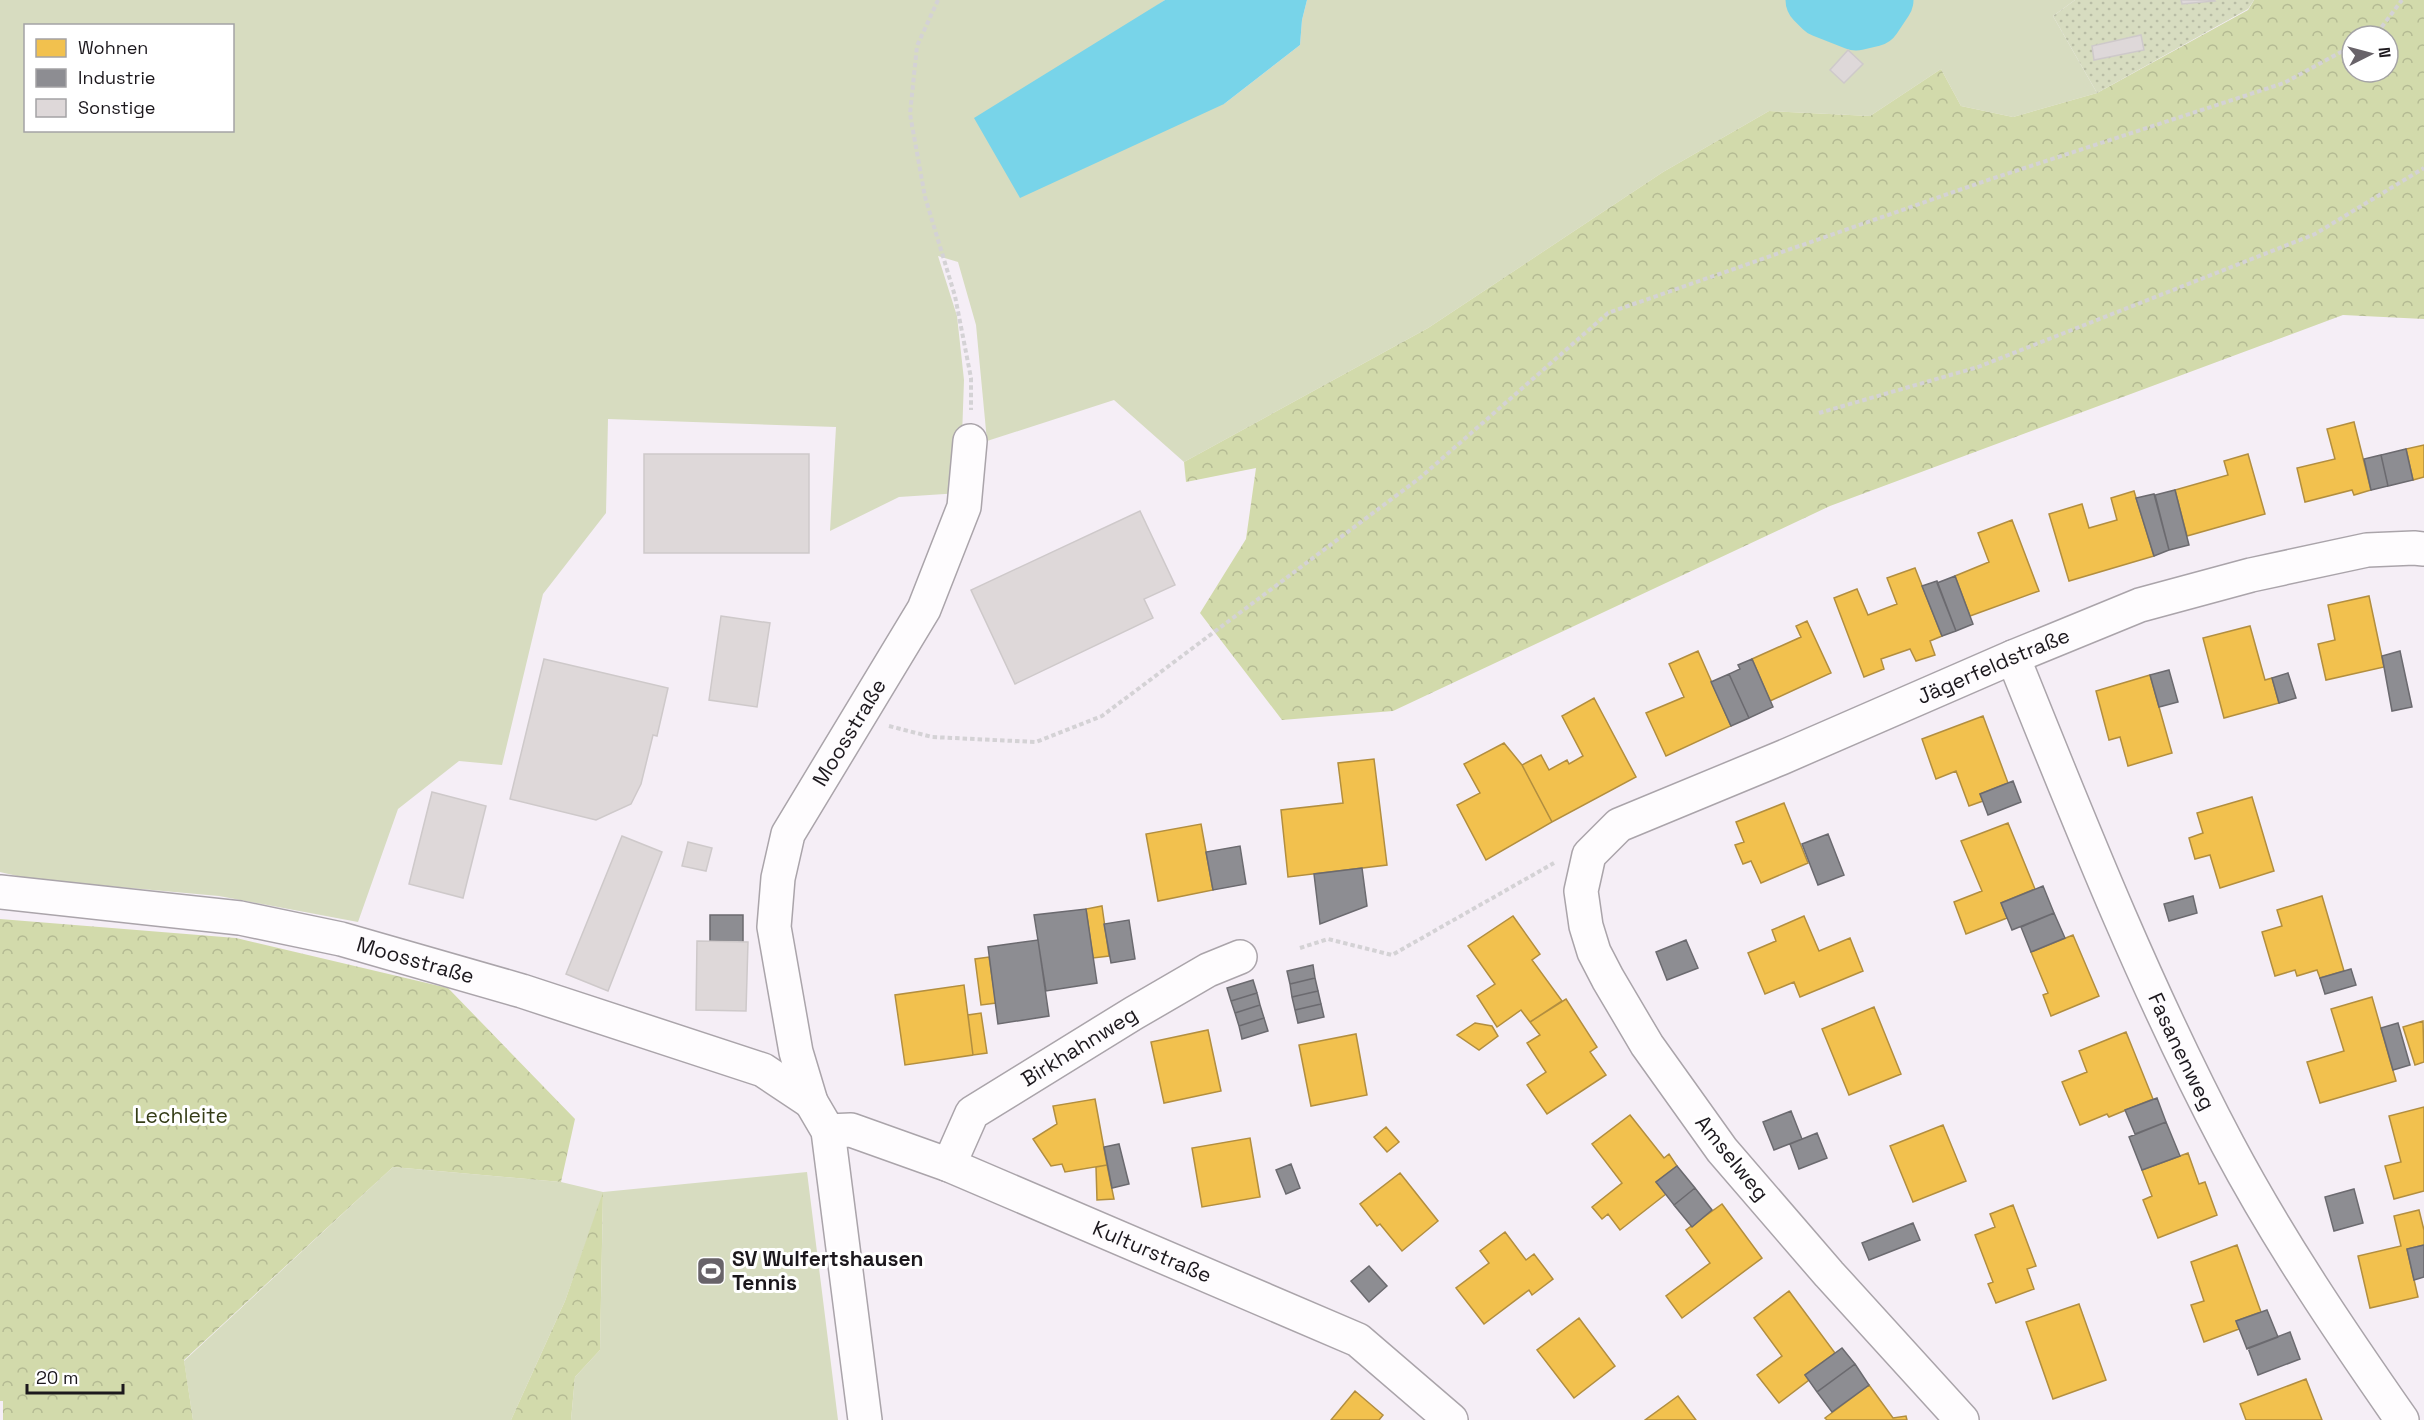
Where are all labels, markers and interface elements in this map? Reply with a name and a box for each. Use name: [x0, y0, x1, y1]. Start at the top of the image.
legend: [24, 24, 234, 132]
north arrow: [2340, 24, 2400, 84]
text: Wohnen: [78, 36, 148, 59]
text: N: [2373, 46, 2395, 59]
text: Industrie: [78, 66, 155, 89]
text: Sonstige: [78, 96, 155, 119]
street label: Jägerfeldstraße: [1913, 621, 2074, 710]
street label: Moosstraße: [806, 673, 892, 791]
street label: Moosstraße: [354, 930, 477, 990]
street label: Fasanenweg: [2142, 988, 2222, 1114]
street label: Birkhahnweg: [1016, 1000, 1142, 1092]
park label: Lechleite: [134, 1102, 228, 1129]
street label: Amselweg: [1690, 1109, 1775, 1206]
street label: Kulturstraße: [1089, 1214, 1216, 1289]
place label: SV Wulfertshausen Tennis: [732, 1245, 923, 1296]
sports icon: SV Wulfertshausen Tennis: [695, 1255, 727, 1287]
scale bar: [27, 1357, 123, 1395]
text: 20 m: [36, 1366, 79, 1389]

